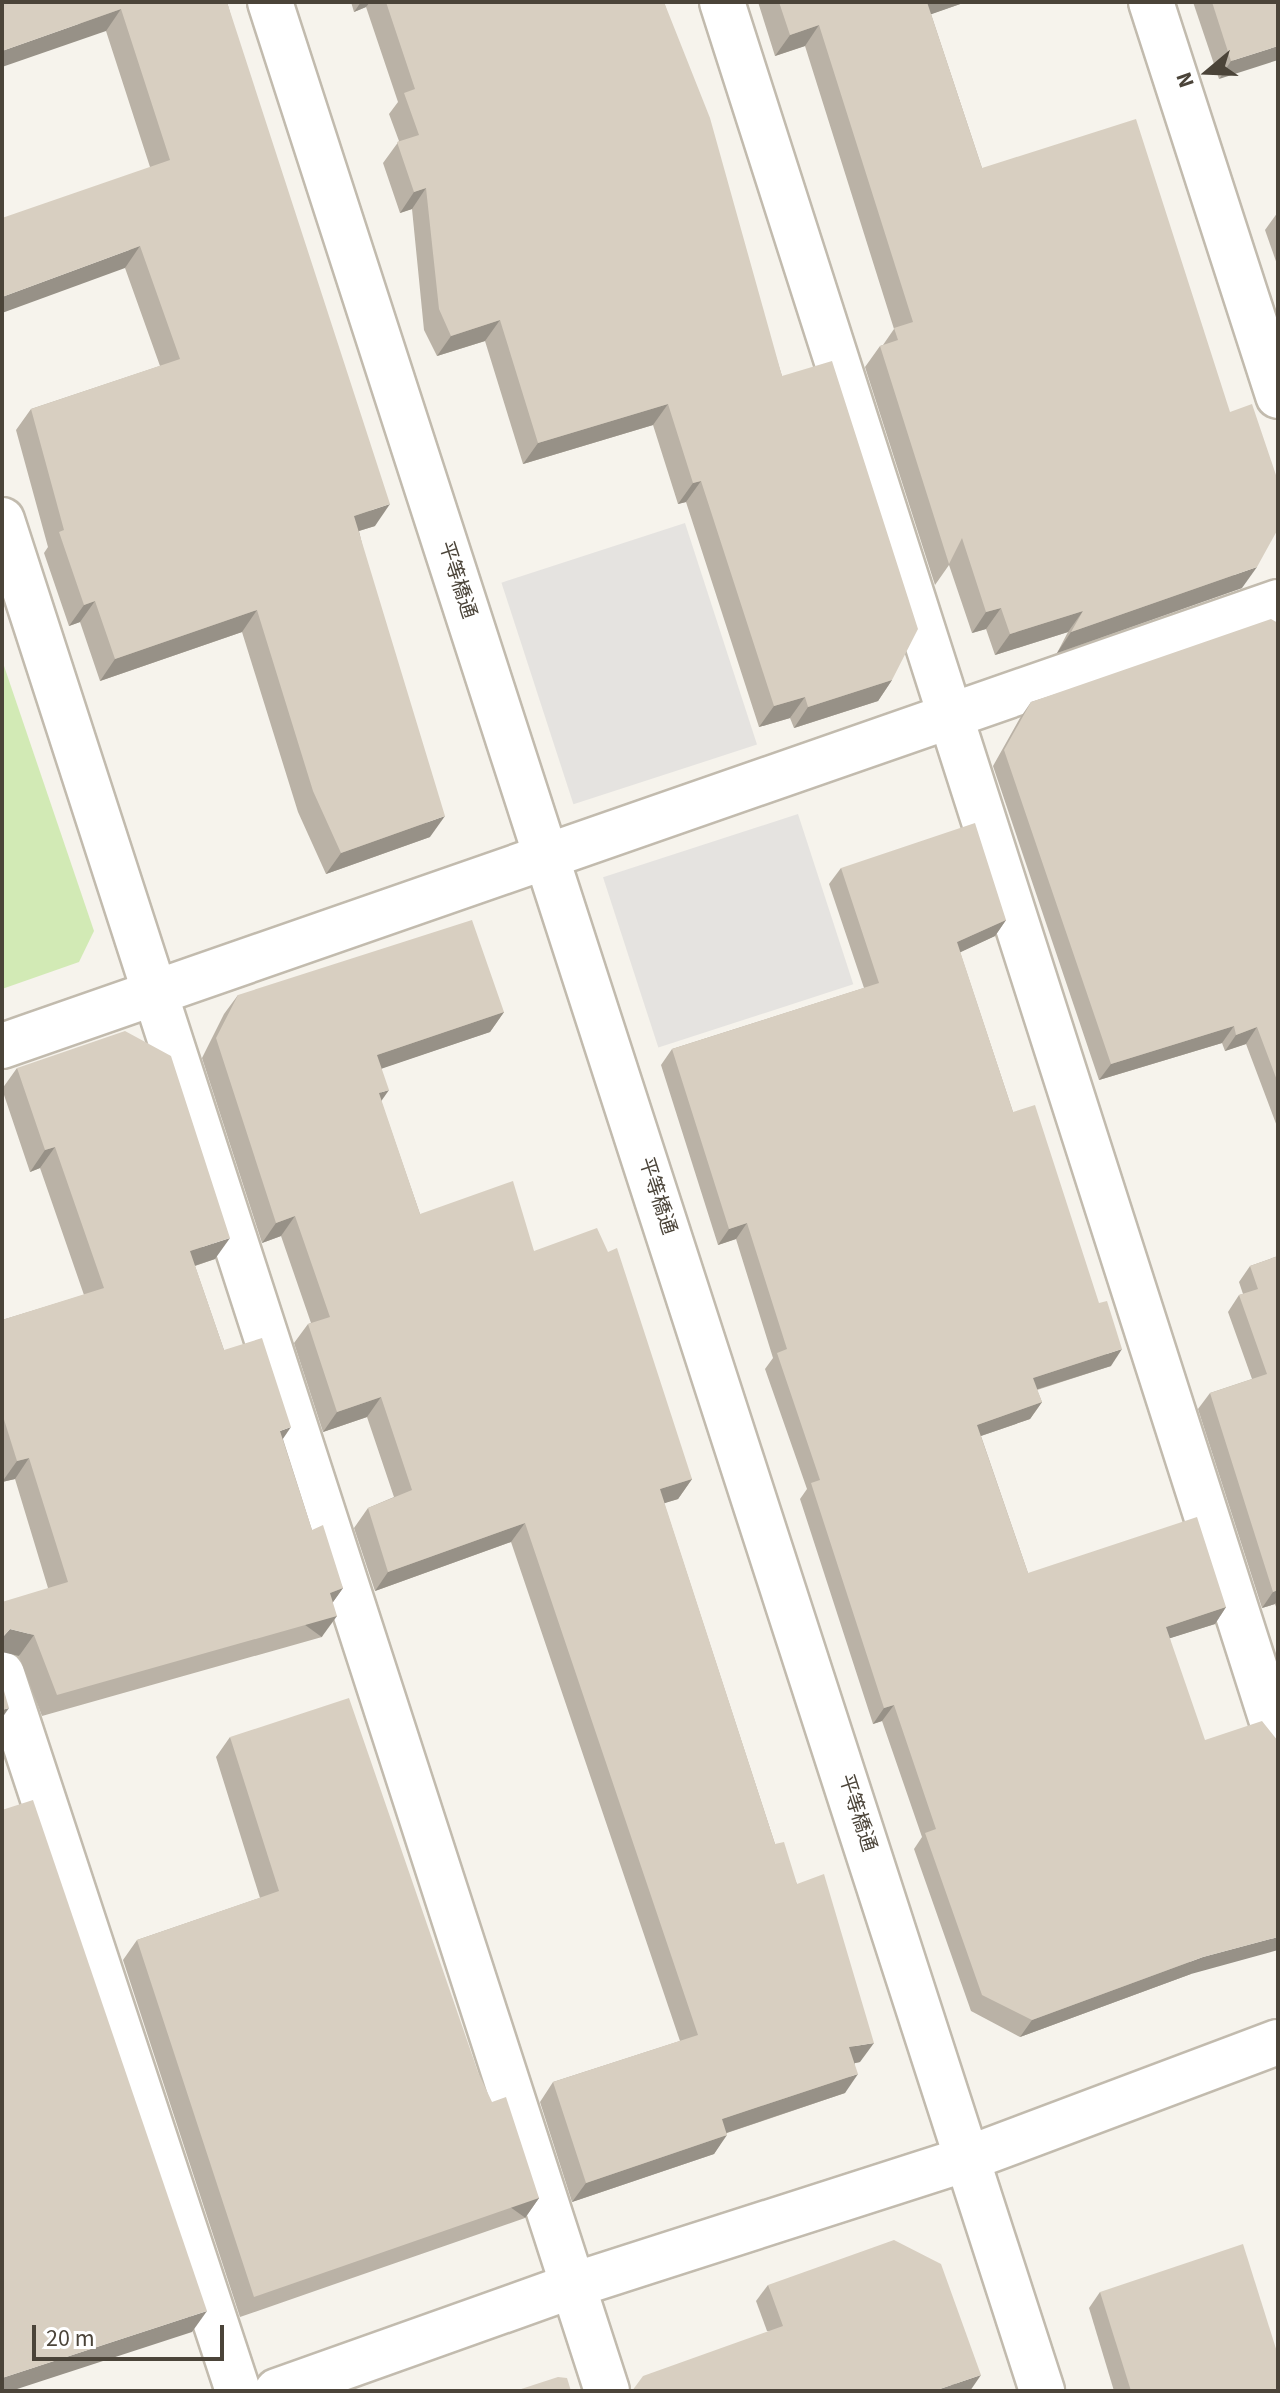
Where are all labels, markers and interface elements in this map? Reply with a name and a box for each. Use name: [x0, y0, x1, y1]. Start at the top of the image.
north arrow: [1168, 32, 1248, 112]
text: N: [1168, 68, 1203, 92]
street label: 平等橋通: [433, 538, 481, 622]
street label: 平等橋通: [633, 1154, 681, 1238]
street label: 平等橋通: [833, 1771, 881, 1855]
scale bar: [36, 2309, 228, 2359]
text: 20 m: [46, 2321, 95, 2356]

